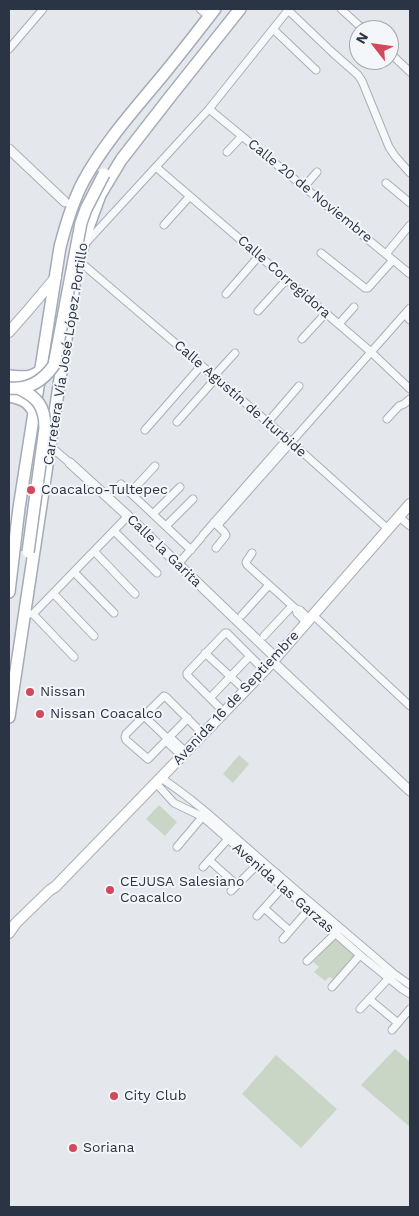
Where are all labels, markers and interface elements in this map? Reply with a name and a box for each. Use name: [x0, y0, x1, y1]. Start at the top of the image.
north arrow: [349, 20, 399, 70]
text: N: [352, 30, 371, 46]
street label: Calle 20 de Noviembre: [244, 136, 376, 246]
street label: Calle Corregidora: [234, 232, 334, 322]
street label: Carretera Vía José López Portillo: [40, 242, 92, 466]
street label: Calle Agustín de Iturbide: [170, 337, 310, 461]
place label: Coacalco-Tultepec: [41, 482, 168, 498]
marker: Coacalco-Tultepec: [25, 484, 37, 496]
street label: Calle la Garita: [123, 511, 205, 591]
street label: Avenida 16 de Septiembre: [169, 627, 303, 769]
place label: Nissan: [40, 684, 85, 700]
marker: Nissan: [24, 686, 36, 698]
place label: Nissan Coacalco: [50, 706, 162, 722]
marker: Nissan Coacalco: [34, 708, 46, 720]
street label: Avenida las Garzas: [229, 839, 337, 937]
place label: CEJUSA Salesiano Coacalco: [120, 874, 244, 906]
marker: CEJUSA Salesiano Coacalco: [104, 884, 116, 896]
place label: City Club: [124, 1088, 186, 1104]
marker: City Club: [108, 1090, 120, 1102]
place label: Soriana: [83, 1140, 134, 1156]
marker: Soriana: [67, 1142, 79, 1154]

